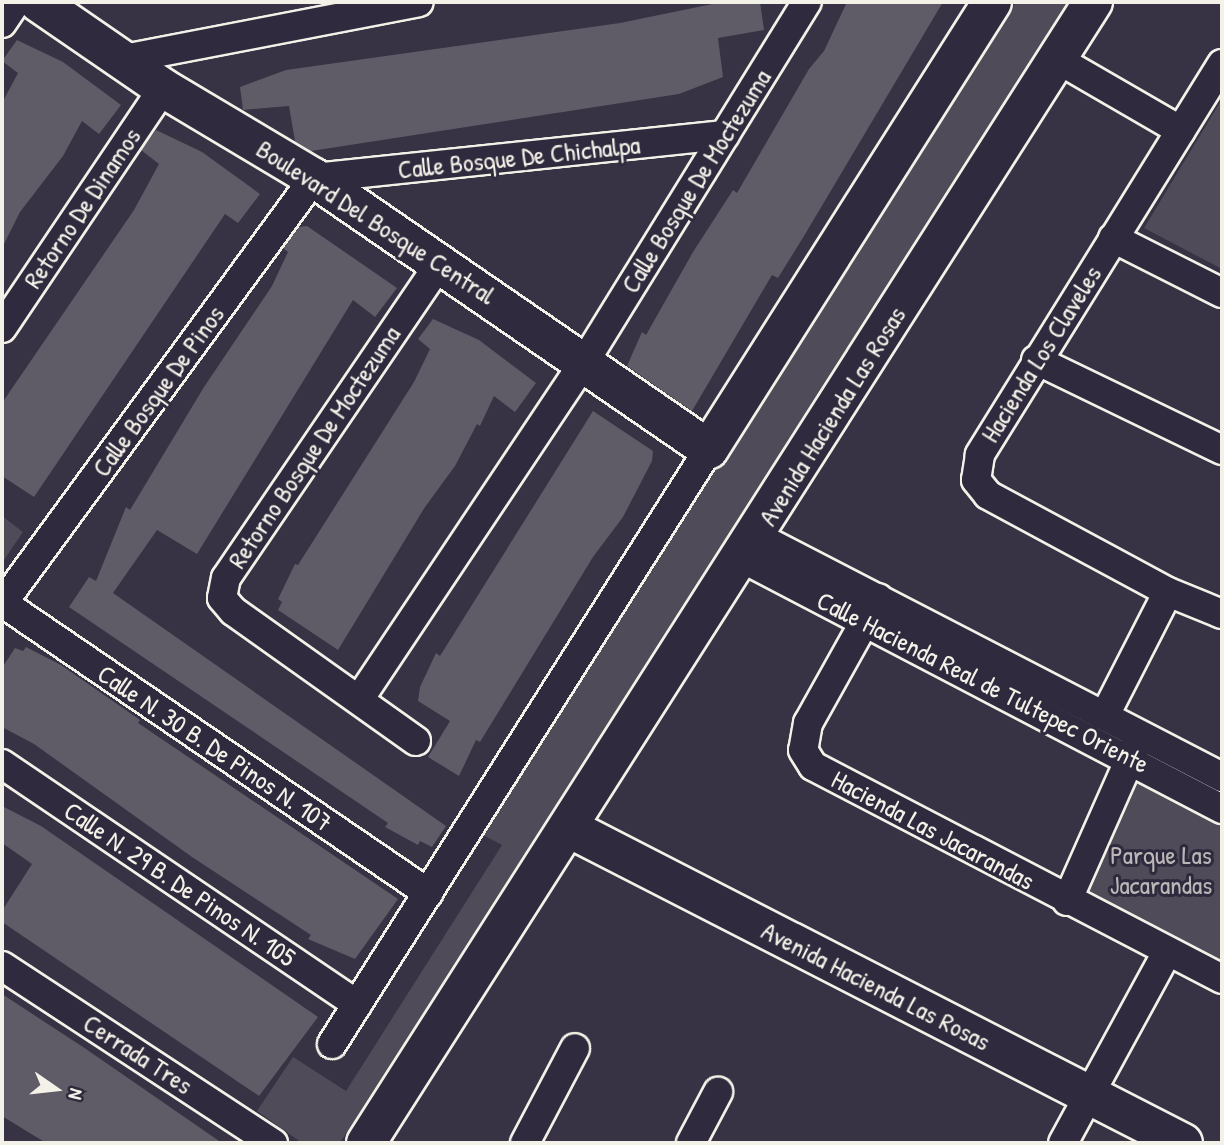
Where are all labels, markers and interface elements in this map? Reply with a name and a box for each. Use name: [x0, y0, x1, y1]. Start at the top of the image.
street label: Calle Bosque De Moctezuma: [614, 63, 778, 299]
street label: Retorno De Dinamos: [17, 122, 147, 294]
street label: Calle Bosque De Chichalpa: [396, 129, 642, 185]
street label: Boulevard Del Bosque Central: [251, 133, 501, 311]
street label: Hacienda Los Claveles: [974, 260, 1108, 448]
street label: Calle Bosque De Pinos: [86, 299, 230, 483]
street label: Avenida Hacienda Las Rosas: [752, 301, 912, 531]
street label: Retorno Bosque De Moctezuma: [221, 320, 407, 574]
street label: Calle Hacienda Real de Tultepec Oriente: [812, 584, 1154, 780]
street label: Calle N. 30 B. De Pinos N. 107: [92, 658, 338, 838]
street label: Hacienda Las Jacarandas: [826, 763, 1040, 897]
street label: Calle N. 29 B. De Pinos N. 105: [58, 795, 302, 973]
park label: Parque Las Jacarandas: [1110, 839, 1212, 900]
street label: Avenida Hacienda Las Rosas: [756, 915, 996, 1057]
street label: Cerrada Tres: [78, 1007, 198, 1101]
north arrow: [21, 1054, 91, 1124]
text: N: [63, 1086, 90, 1102]

